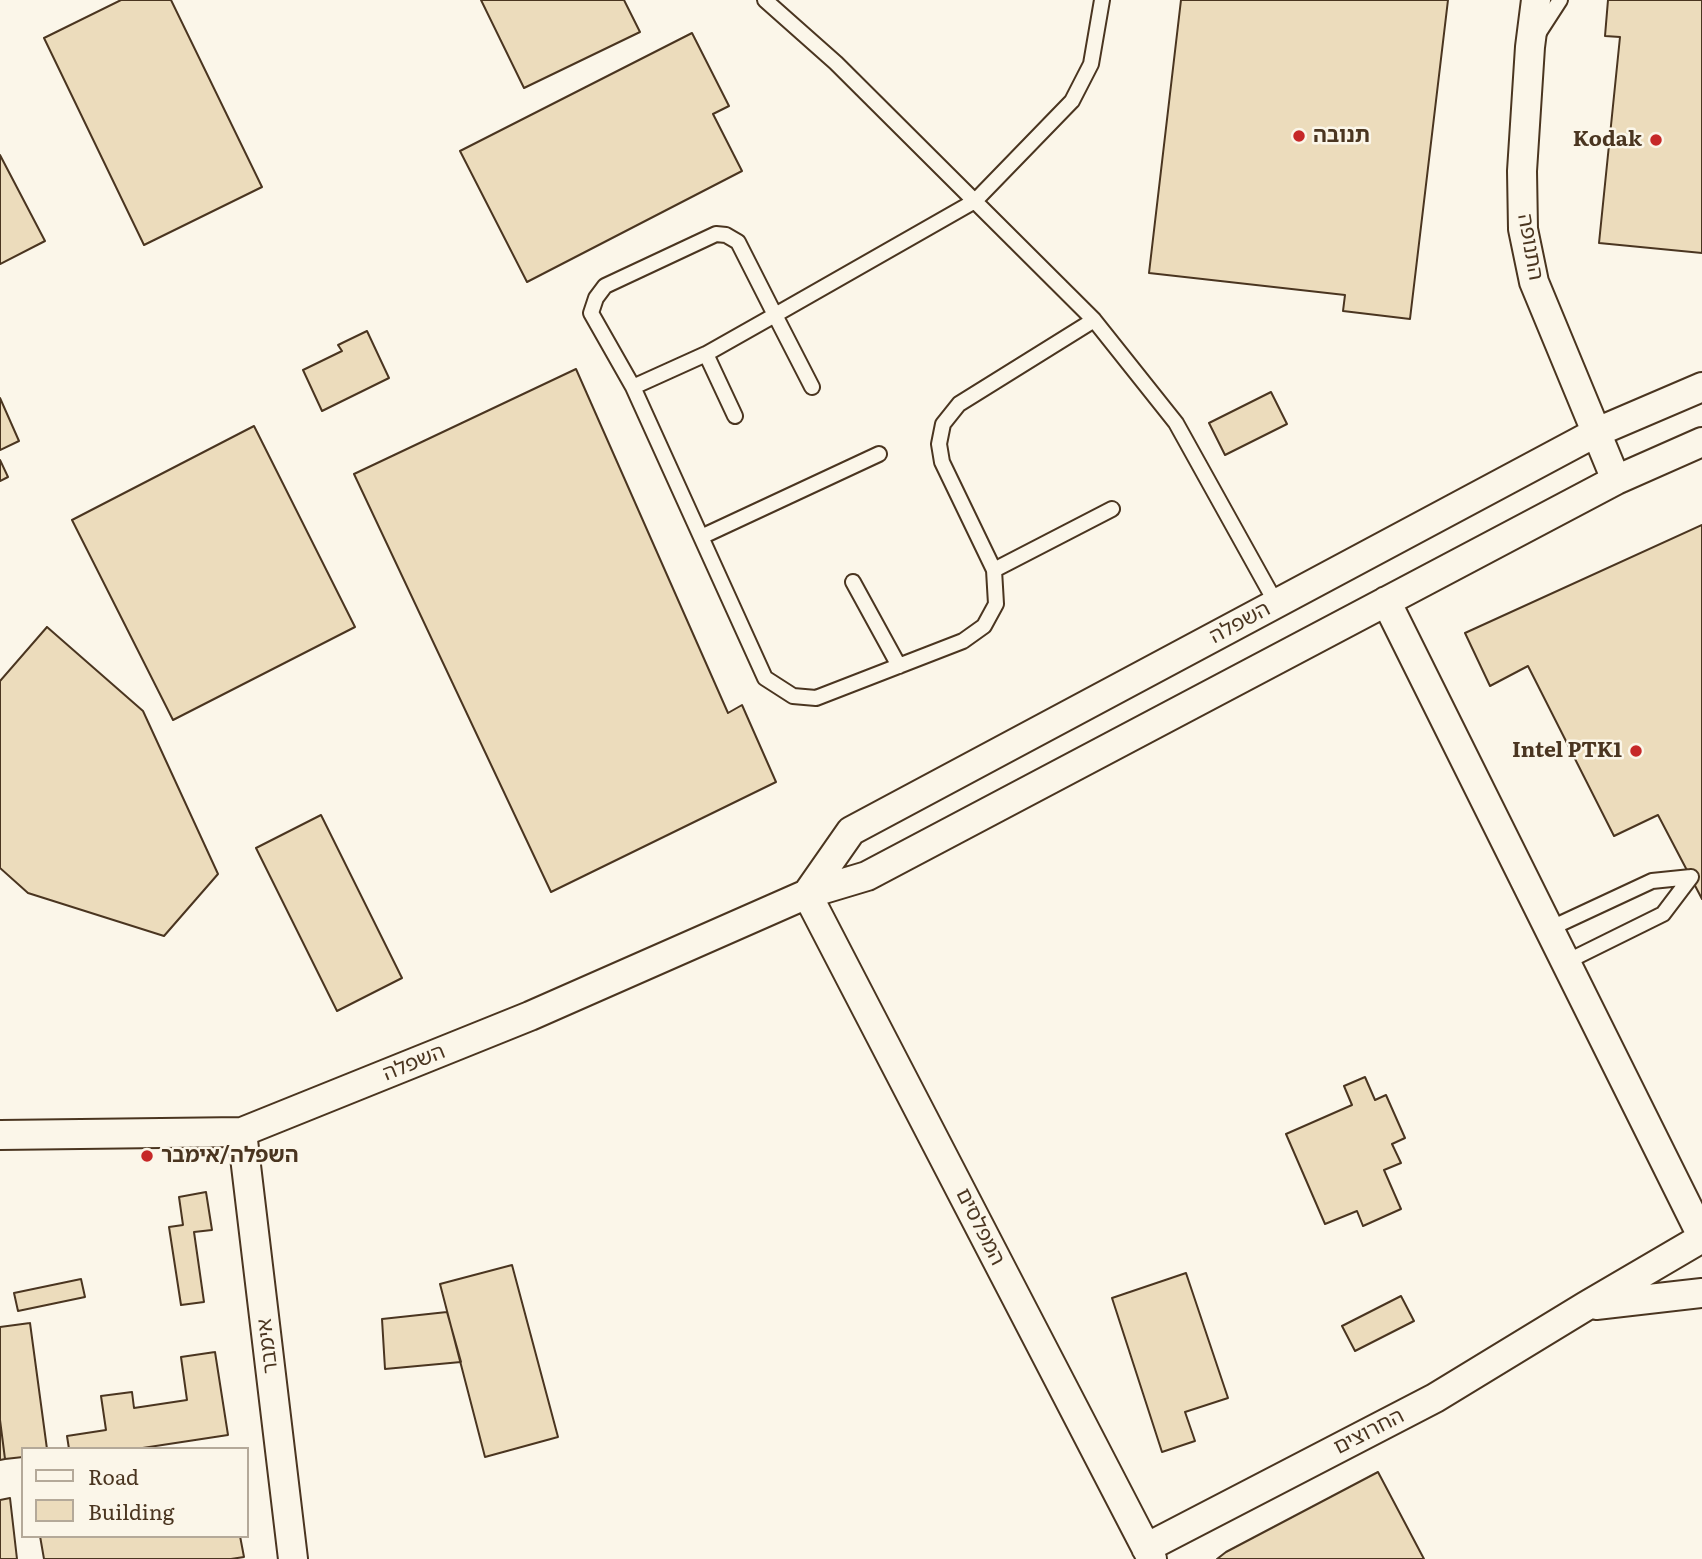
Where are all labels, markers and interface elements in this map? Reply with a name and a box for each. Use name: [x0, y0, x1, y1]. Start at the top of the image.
place label: תנובה: [1313, 123, 1370, 149]
place label: Kodak: [1573, 127, 1642, 153]
marker: תנובה: [1291, 128, 1307, 144]
marker: Kodak: [1648, 132, 1664, 148]
street label: התנופה: [1512, 212, 1548, 282]
street label: השפלה: [1205, 597, 1275, 649]
place label: Intel PTK1: [1512, 738, 1622, 764]
marker: Intel PTK1: [1628, 743, 1644, 759]
street label: השפלה: [379, 1039, 449, 1087]
place label: השפלה/אימבר: [161, 1143, 299, 1169]
marker: השפלה/אימבר: [139, 1148, 155, 1164]
street label: המפלסים: [950, 1184, 1010, 1270]
street label: אימבר: [252, 1317, 284, 1375]
street label: החרוצים: [1330, 1404, 1408, 1460]
legend: [21, 1447, 248, 1538]
text: Road: [88, 1460, 139, 1491]
text: Building: [88, 1495, 174, 1526]

